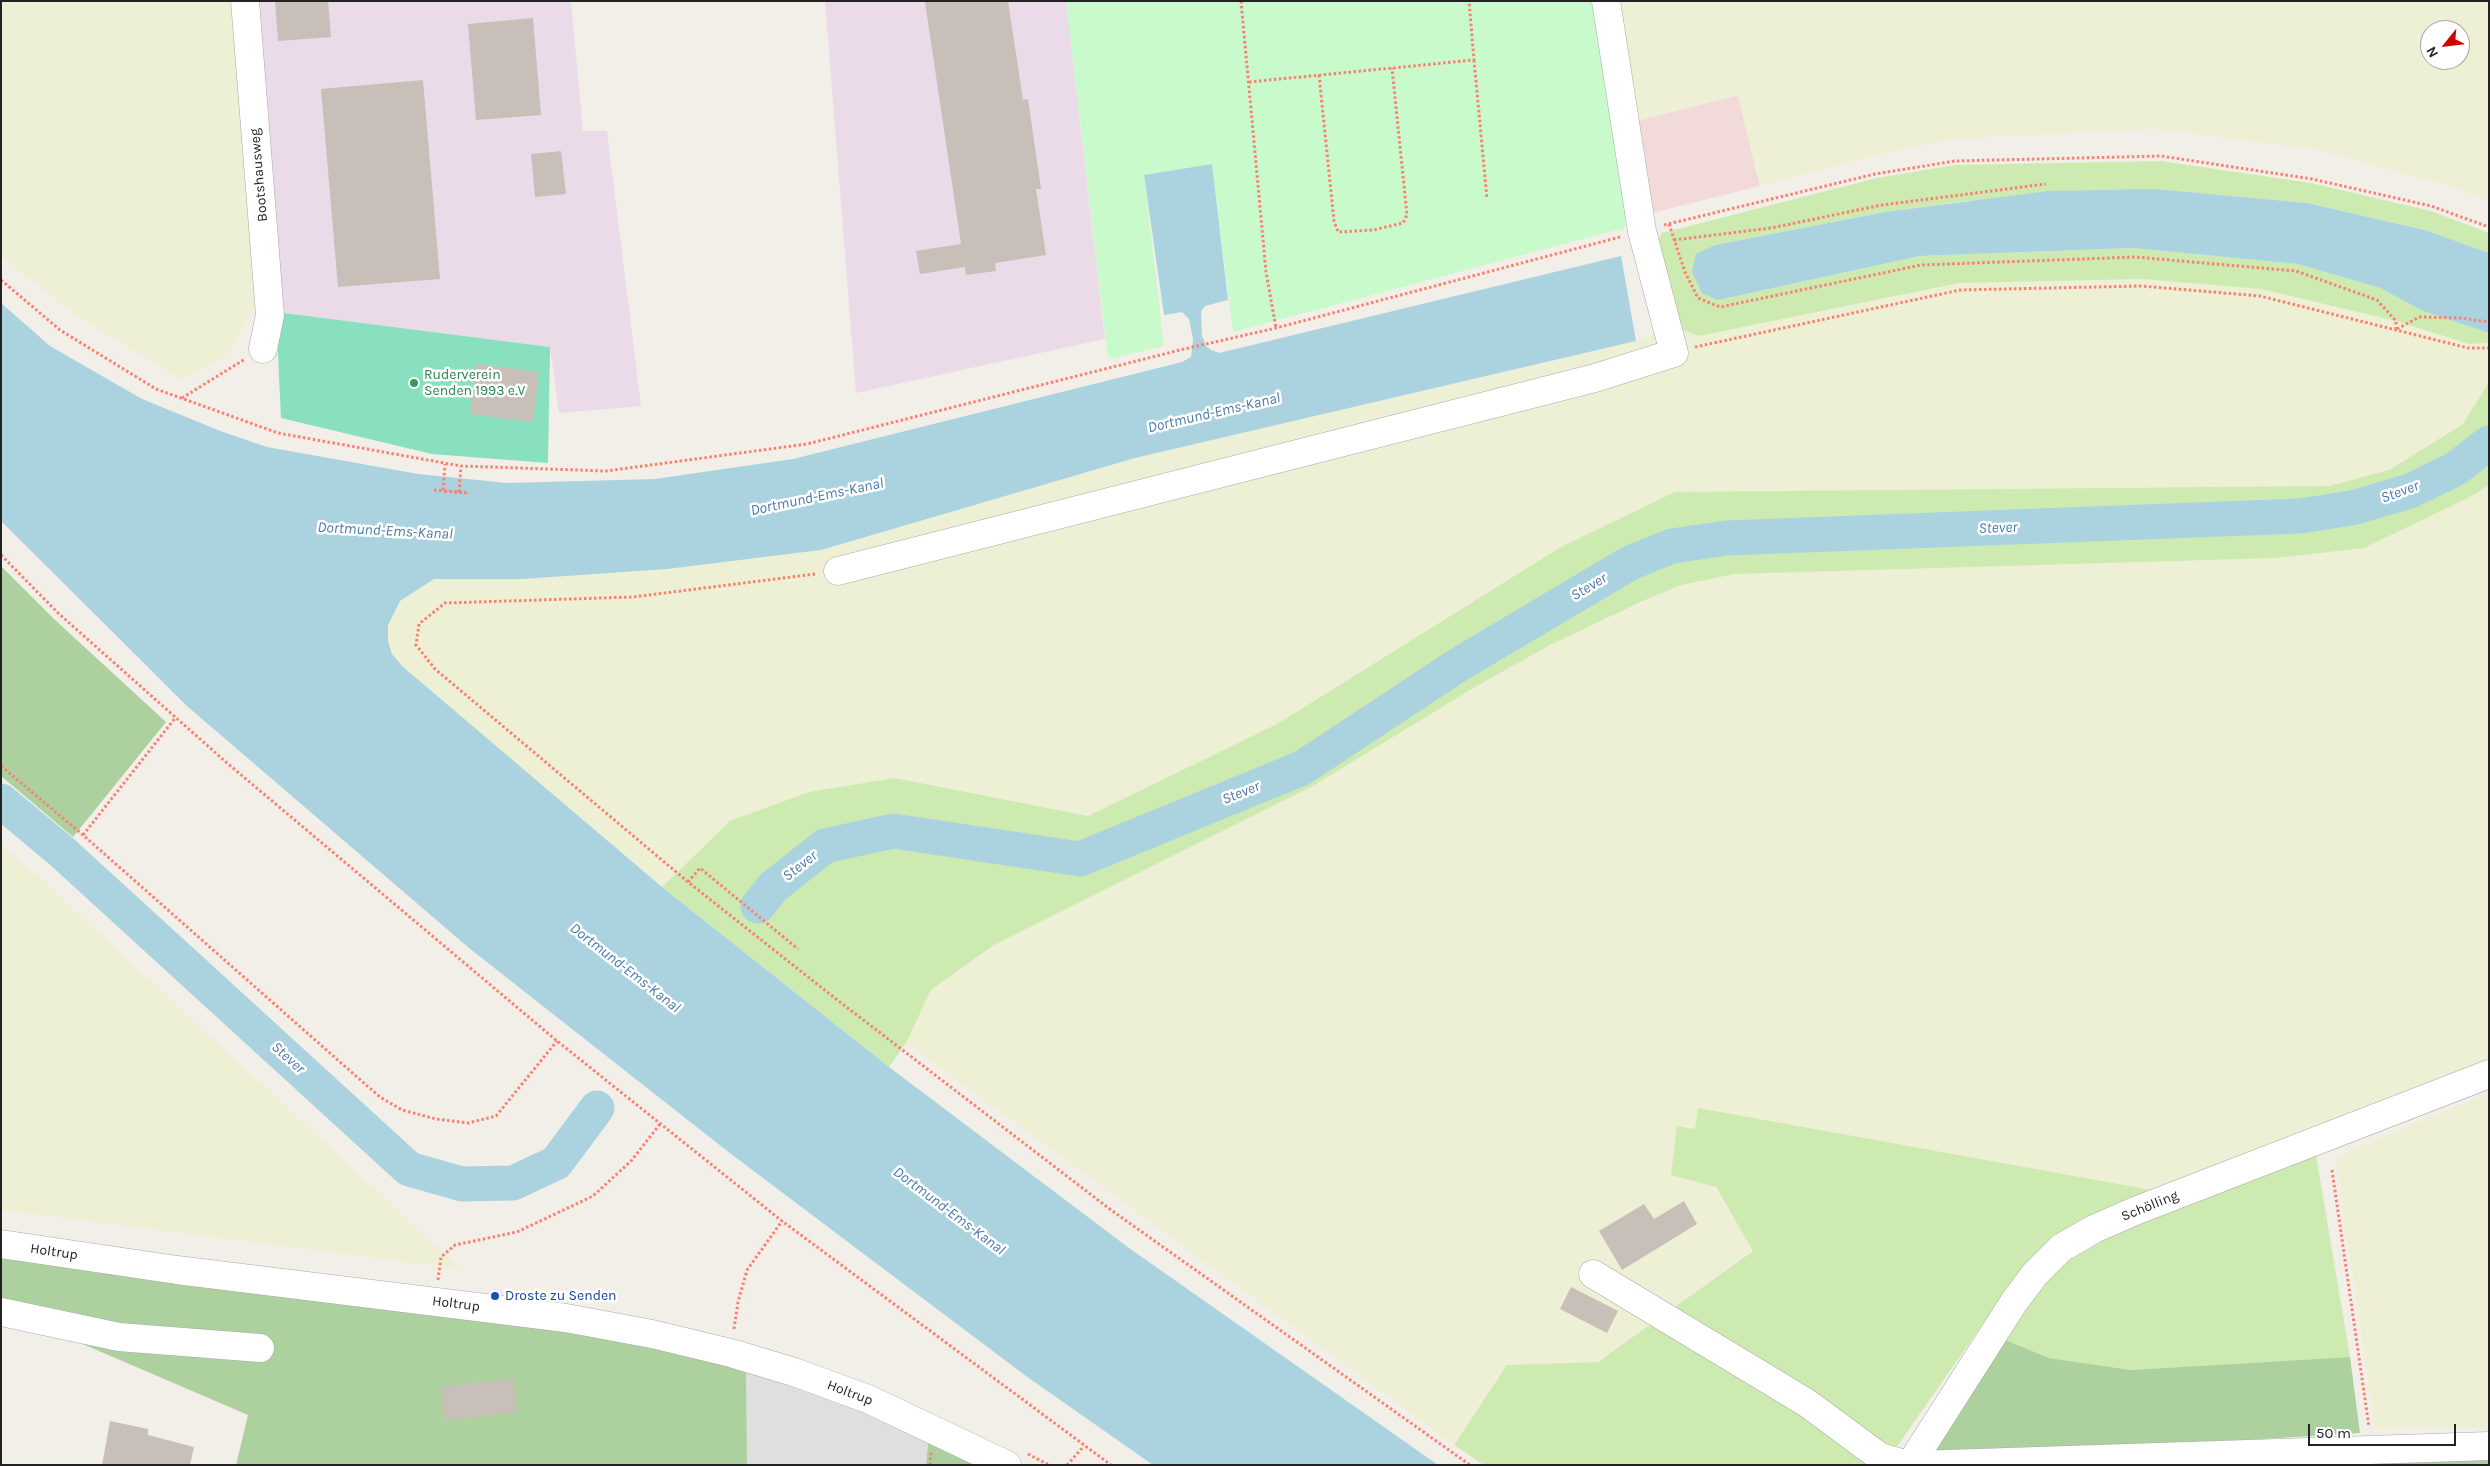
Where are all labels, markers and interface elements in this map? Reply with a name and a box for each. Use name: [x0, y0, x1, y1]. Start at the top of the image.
north arrow: [2420, 20, 2470, 70]
text: N: [2422, 44, 2442, 61]
street label: Bootshausweg: [247, 128, 271, 222]
place label: Ruderverein Senden 1993 e.V: [424, 367, 525, 400]
marker: Ruderverein Senden 1993 e.V: [408, 377, 420, 389]
water label: Dortmund-Ems-Kanal: [1146, 389, 1282, 437]
water label: Dortmund-Ems-Kanal: [749, 474, 885, 520]
water label: Stever: [2379, 477, 2421, 507]
water label: Dortmund-Ems-Kanal: [317, 518, 453, 544]
water label: Stever: [1978, 518, 2018, 538]
water label: Stever: [1568, 569, 1610, 605]
water label: Stever: [1220, 777, 1262, 809]
water label: Stever: [779, 847, 821, 885]
water label: Dortmund-Ems-Kanal: [566, 919, 684, 1017]
water label: Stever: [267, 1038, 309, 1078]
water label: Dortmund-Ems-Kanal: [889, 1163, 1009, 1259]
street label: Schölling: [2119, 1187, 2181, 1225]
street label: Holtrup: [29, 1240, 79, 1264]
place label: Droste zu Senden: [505, 1288, 617, 1304]
marker: Droste zu Senden: [489, 1290, 501, 1302]
street label: Holtrup: [431, 1293, 481, 1315]
street label: Holtrup: [825, 1377, 875, 1409]
scale bar: [2310, 1414, 2458, 1446]
text: 50 m: [2316, 1424, 2351, 1442]

